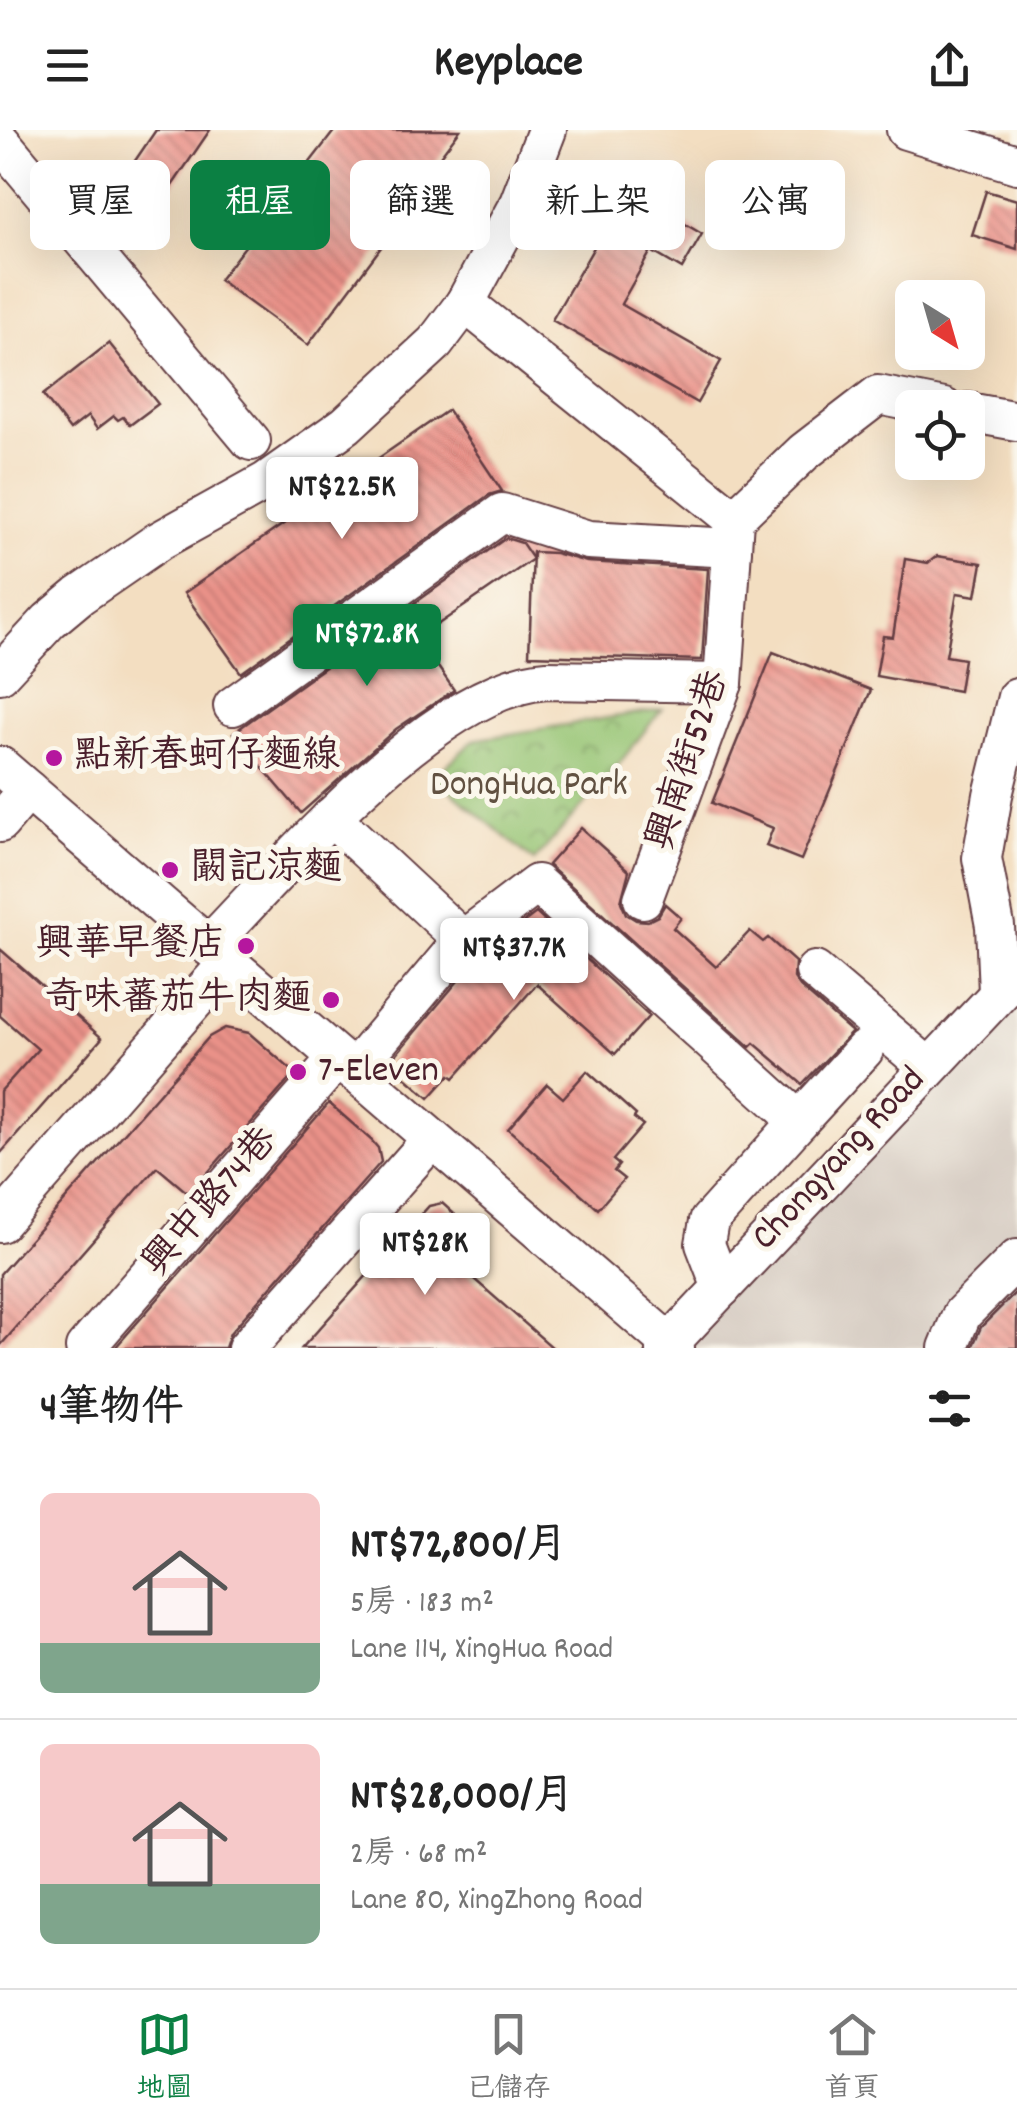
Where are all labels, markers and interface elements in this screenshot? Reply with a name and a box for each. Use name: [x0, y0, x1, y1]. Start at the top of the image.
text: Keyplace: [434, 33, 583, 97]
icon: menu: [40, 38, 95, 93]
icon: share: [922, 38, 977, 93]
chip: 買屋: [30, 160, 170, 250]
chip: 租屋: [190, 160, 330, 250]
chip: 篩選: [350, 160, 490, 250]
chip: 新上架: [510, 160, 685, 250]
chip: 公寓: [705, 160, 845, 250]
north arrow: [895, 280, 985, 370]
map controls: [895, 280, 985, 480]
button: locate: [895, 390, 985, 480]
pin: NT$22.5K: [239, 457, 445, 542]
text: NT$22.5K: [288, 466, 396, 512]
pin: NT$72.8K: [264, 604, 470, 689]
text: NT$72.8K: [315, 613, 419, 659]
street label: 興南街52巷: [635, 664, 745, 858]
place label: 點新春蚵仔麵線: [74, 731, 340, 786]
marker: 點新春蚵仔麵線: [43, 747, 65, 769]
park label: DongHua Park: [430, 759, 628, 814]
place label: 闞記涼麵: [190, 843, 342, 898]
marker: 闞記涼麵: [159, 859, 181, 881]
pin: NT$37.7K: [411, 918, 617, 1003]
place label: 興華早餐店: [36, 919, 226, 974]
text: NT$37.7K: [462, 927, 566, 973]
marker: 興華早餐店: [235, 935, 257, 957]
place label: 奇味蕃茄牛肉麵: [45, 973, 311, 1028]
marker: 奇味蕃茄牛肉麵: [320, 989, 342, 1011]
place label: 7-Eleven: [318, 1045, 439, 1100]
street label: Chongyang Road: [740, 1056, 940, 1264]
marker: 7-Eleven: [287, 1061, 309, 1083]
street label: 興中路74巷: [131, 1116, 293, 1290]
pin: NT$28K: [344, 1213, 506, 1298]
text: NT$28K: [382, 1222, 468, 1268]
text: 4筆物件: [40, 1381, 183, 1441]
icon: filters: [922, 1381, 977, 1436]
text: NT$72,800/月: [350, 1518, 568, 1578]
icon: home: [120, 1533, 240, 1653]
text: 5房 · 183 m²: [350, 1582, 494, 1628]
text: Lane 114, XingHua Road: [350, 1628, 613, 1674]
text: NT$28,000/月: [350, 1769, 575, 1829]
icon: home: [120, 1784, 240, 1904]
text: 2房 · 68 m²: [350, 1833, 487, 1879]
text: Lane 80, XingZhong Road: [350, 1879, 643, 1925]
tab: 地圖: [137, 2007, 193, 2111]
tab: 已儲存: [466, 2007, 550, 2111]
tab: 首頁: [824, 2007, 880, 2111]

